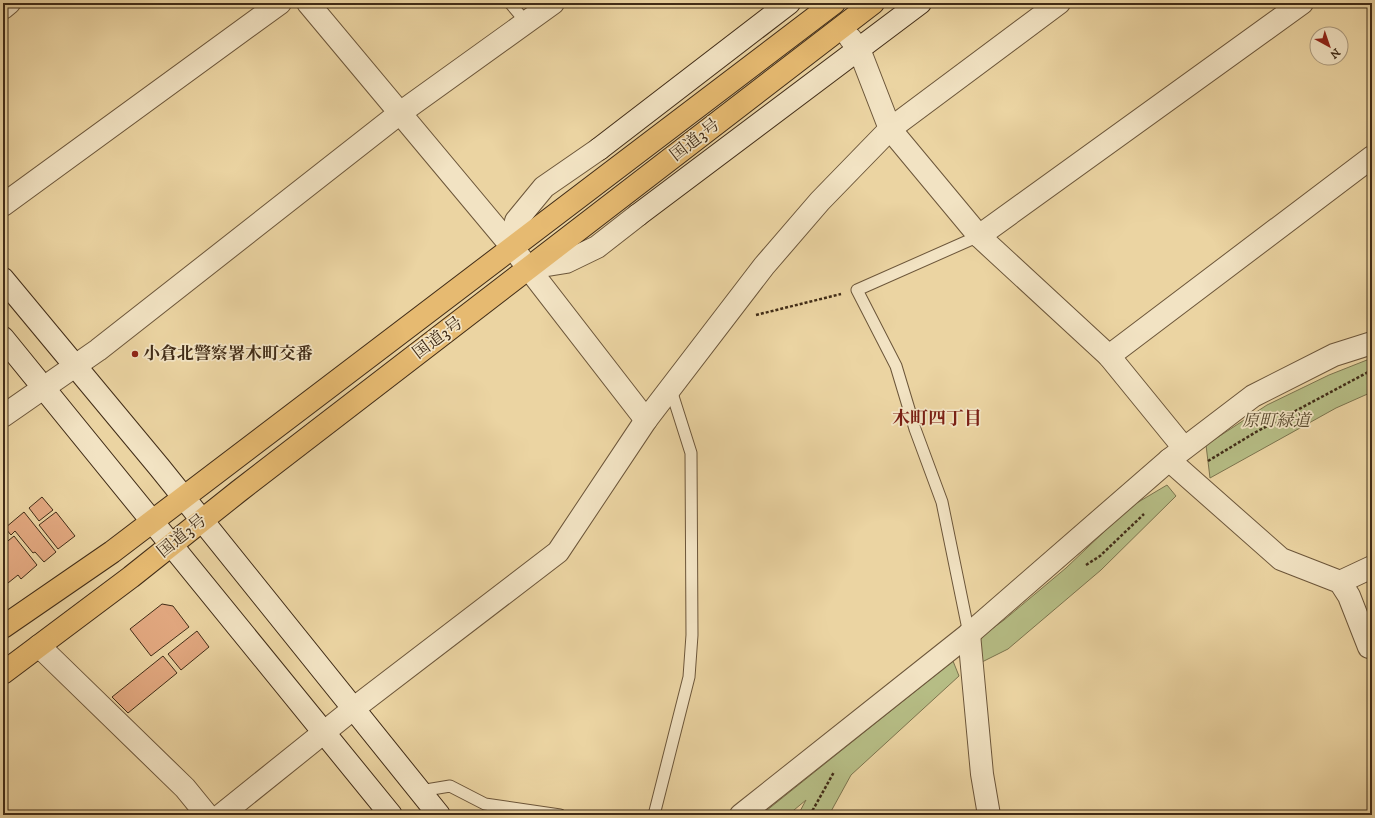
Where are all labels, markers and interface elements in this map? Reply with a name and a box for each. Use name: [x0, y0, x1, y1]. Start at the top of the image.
north arrow: [1309, 26, 1349, 66]
text: N: [1327, 45, 1343, 61]
street label: 国道3号: [666, 114, 724, 166]
street label: 国道3号: [408, 312, 468, 364]
place label: 小倉北警察署木町交番: [143, 343, 313, 365]
marker: 小倉北警察署木町交番: [130, 349, 140, 359]
district label: 木町四丁目: [892, 408, 982, 430]
park label: 原町緑道: [1242, 410, 1313, 432]
street label: 国道3号: [153, 509, 211, 563]

